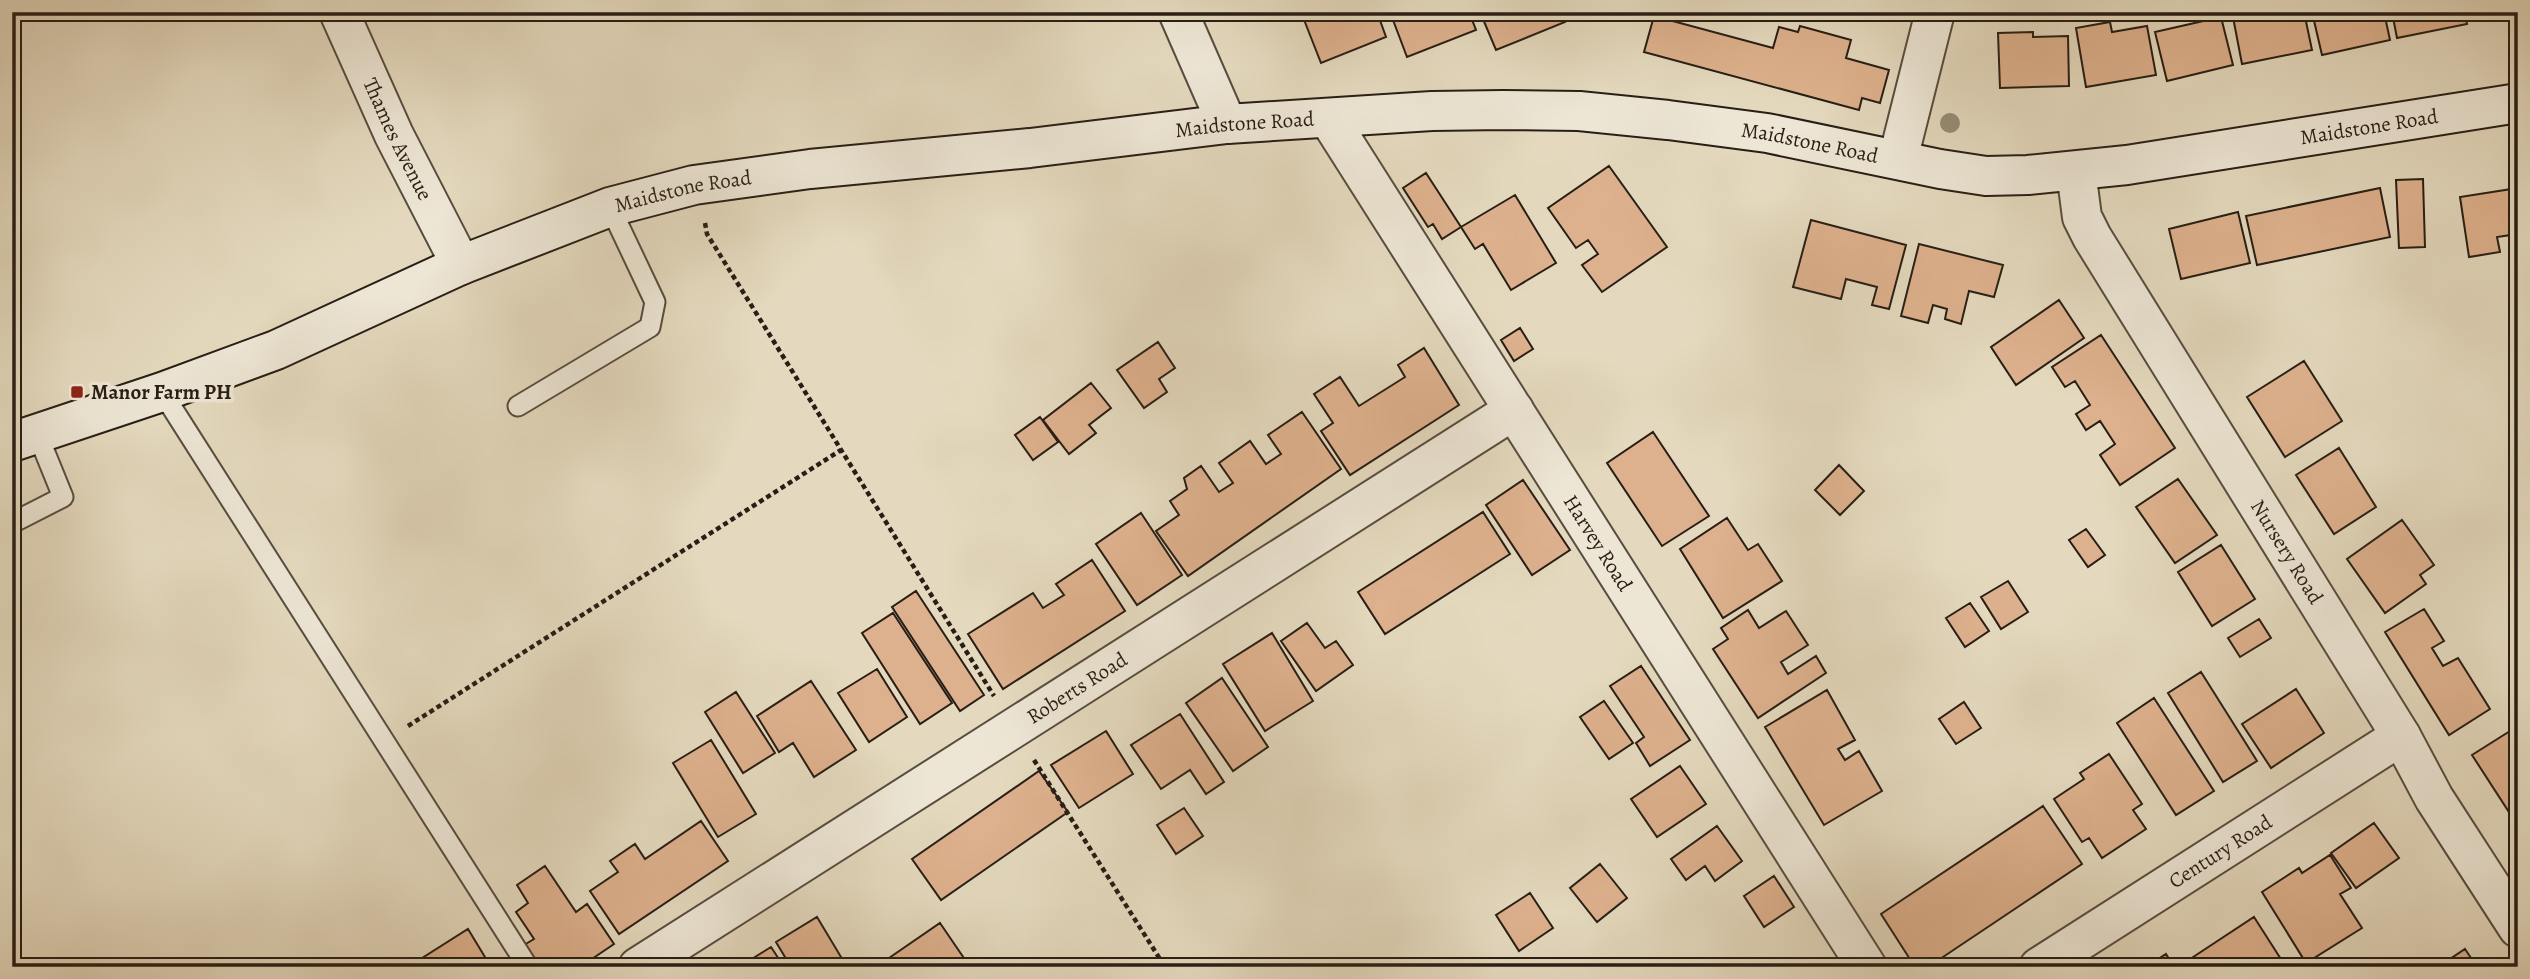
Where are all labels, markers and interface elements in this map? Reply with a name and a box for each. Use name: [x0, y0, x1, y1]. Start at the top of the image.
street label: Thames Avenue: [356, 74, 439, 205]
street label: Maidstone Road: [2298, 102, 2441, 151]
street label: Maidstone Road: [1174, 104, 1316, 144]
street label: Maidstone Road: [1740, 116, 1882, 170]
street label: Maidstone Road: [612, 163, 754, 219]
place label: Manor Farm PH: [91, 378, 232, 406]
marker: Manor Farm PH: [69, 384, 85, 400]
street label: Harvey Road: [1557, 489, 1639, 597]
street label: Nursery Road: [2244, 494, 2330, 610]
street label: Roberts Road: [1021, 645, 1133, 730]
street label: Century Road: [2163, 808, 2278, 895]

